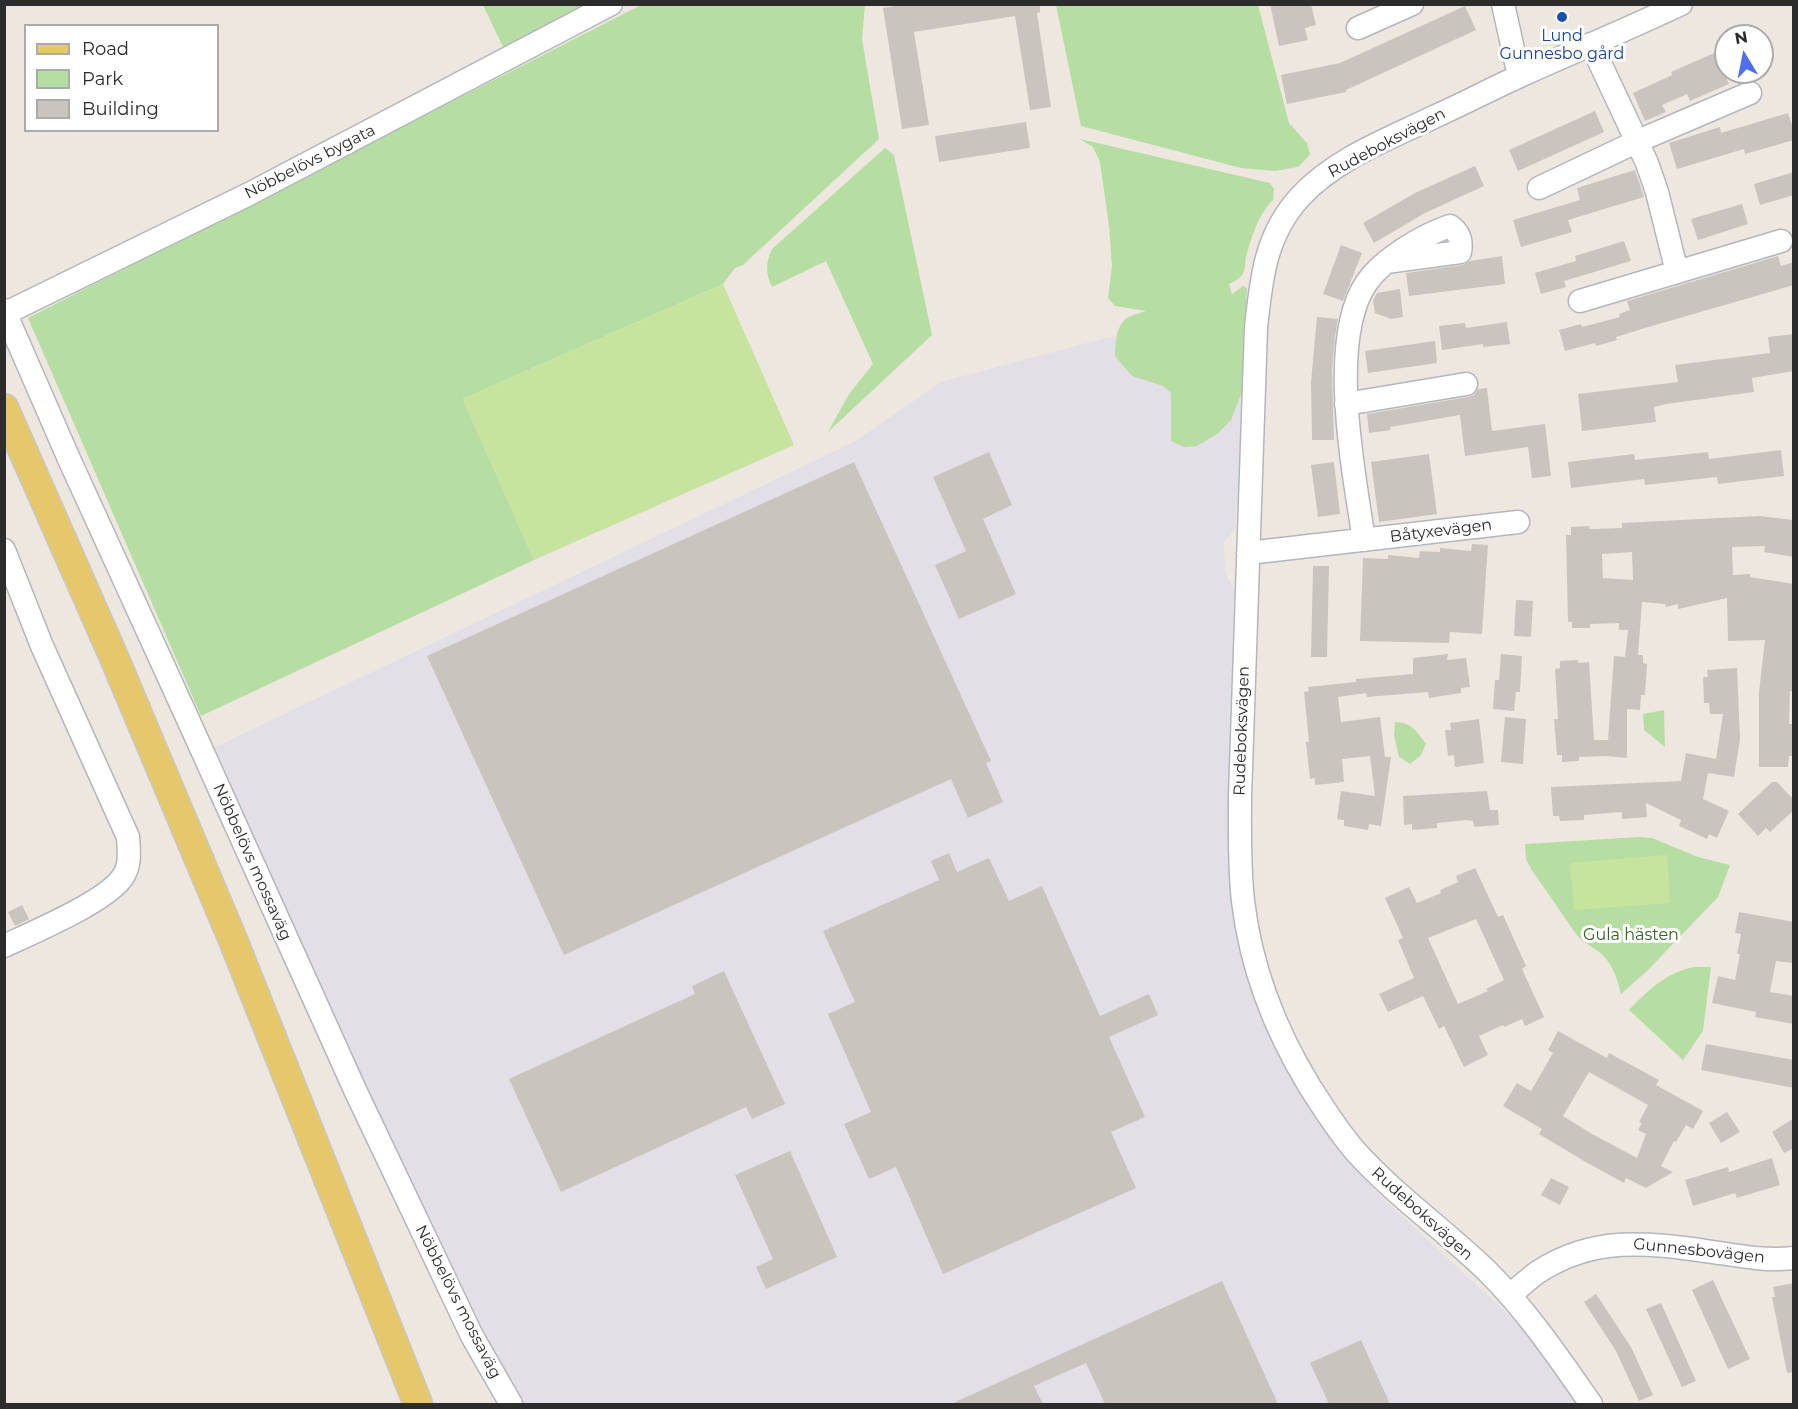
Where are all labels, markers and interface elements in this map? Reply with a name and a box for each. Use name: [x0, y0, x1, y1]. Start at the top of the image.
marker: Lund Gunnesbo gård: [1555, 10, 1569, 24]
legend: [24, 24, 219, 132]
north arrow: [1714, 24, 1774, 84]
place label: Lund Gunnesbo gård: [1500, 26, 1624, 64]
text: N: [1733, 27, 1749, 48]
text: Road: [82, 38, 129, 60]
text: Park: [82, 68, 123, 90]
text: Building: [82, 98, 159, 120]
street label: Rudeboksvägen: [1325, 104, 1449, 182]
street label: Nöbbelövs bygata: [241, 121, 379, 203]
street label: Båtyxevägen: [1389, 515, 1493, 547]
street label: Rudeboksvägen: [1230, 666, 1254, 796]
street label: Nöbbelövs mossaväg: [209, 781, 295, 943]
park label: Gula hästen: [1583, 925, 1679, 945]
street label: Rudeboksvägen: [1367, 1163, 1477, 1265]
street label: Nöbbelövs mossaväg: [411, 1222, 505, 1382]
street label: Gunnesbovägen: [1632, 1235, 1766, 1267]

